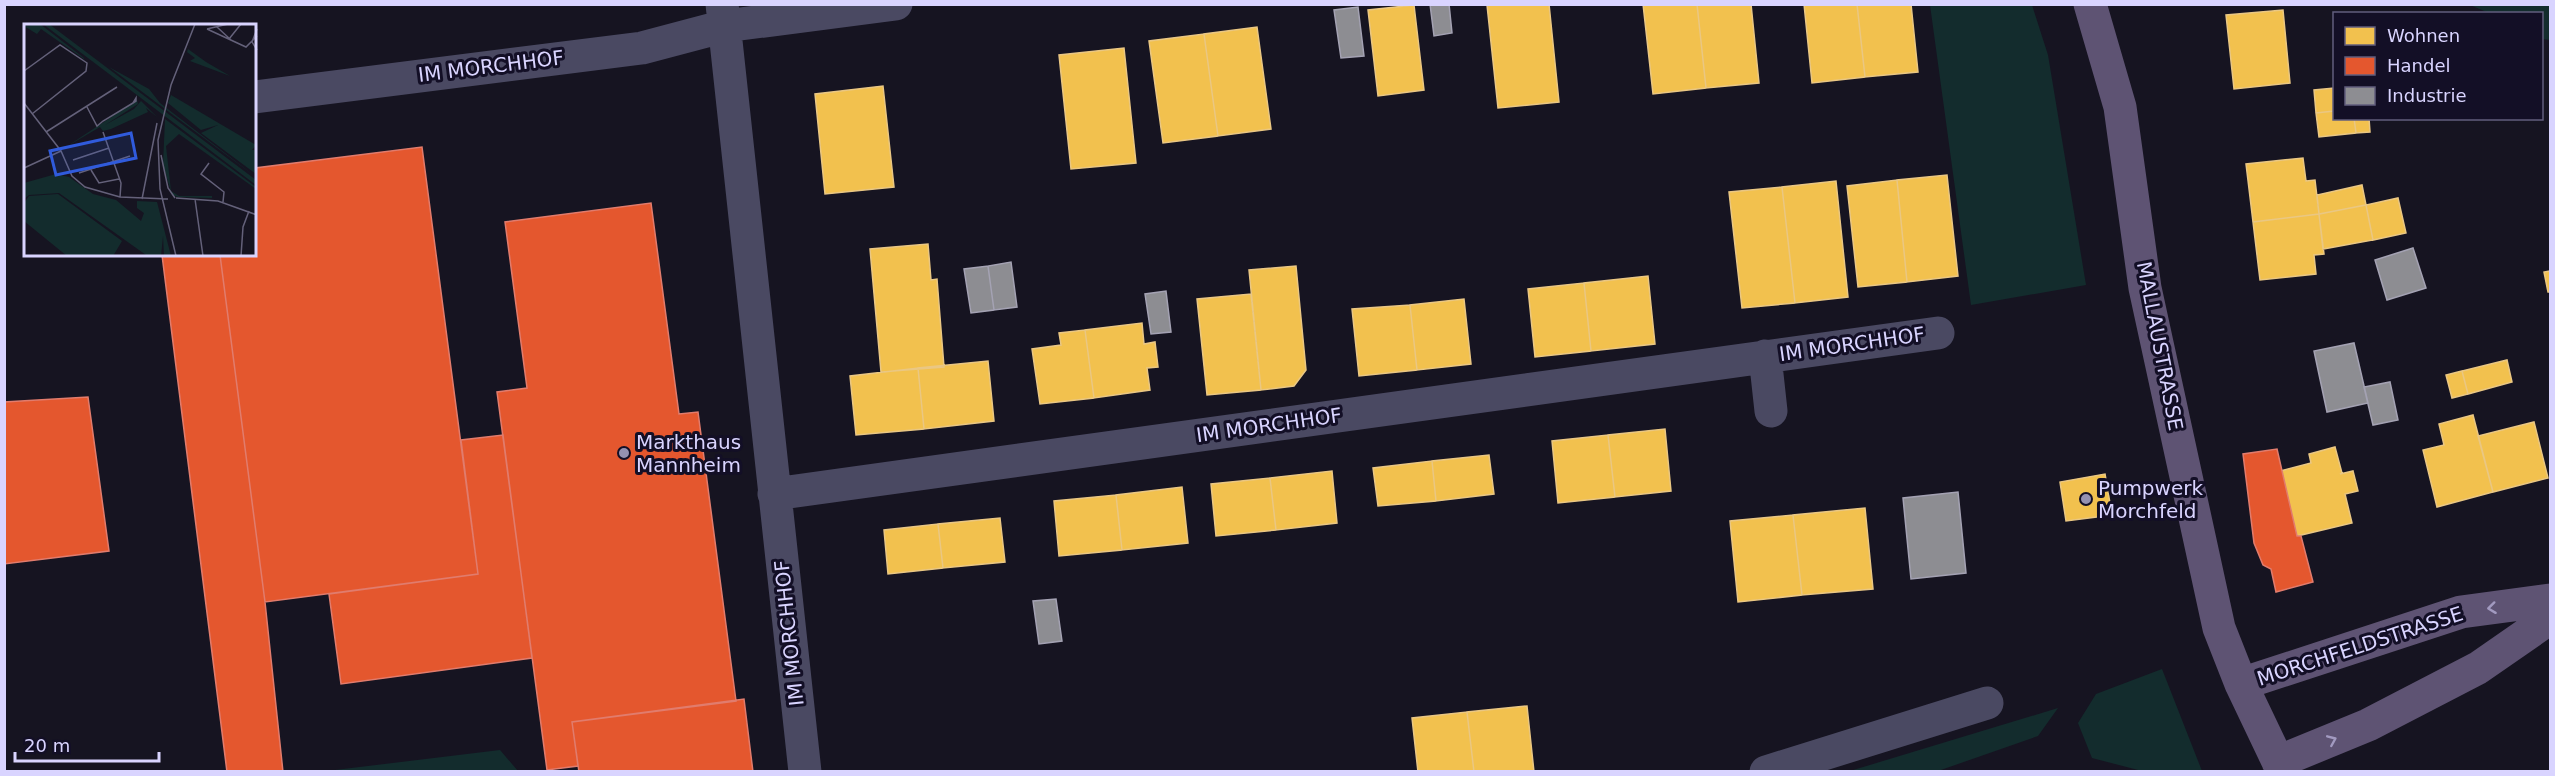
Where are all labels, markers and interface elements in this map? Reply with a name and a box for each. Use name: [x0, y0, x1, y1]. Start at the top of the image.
legend: [2333, 12, 2543, 120]
inset map: [24, 24, 256, 256]
text: Wohnen: [2387, 25, 2460, 46]
street label: IM MORCHHOF: [417, 45, 565, 87]
text: Handel: [2387, 55, 2450, 76]
text: Industrie: [2387, 85, 2466, 106]
street label: MALLAUSTRASSE: [2132, 259, 2188, 433]
street label: IM MORCHHOF: [1778, 322, 1926, 366]
street label: IM MORCHHOF: [1195, 403, 1343, 447]
place label: Markthaus Mannheim: [636, 430, 741, 477]
marker: Markthaus Mannheim: [617, 446, 631, 460]
place label: Pumpwerk Morchfeld: [2098, 476, 2203, 523]
marker: Pumpwerk Morchfeld: [2079, 492, 2093, 506]
street label: IM MORCHHOF: [769, 559, 809, 707]
street label: MORCHFELDSTRASSE: [2254, 601, 2466, 691]
one-way arrow: [2488, 601, 2497, 614]
scale bar: [15, 725, 159, 763]
text: 20 m: [24, 735, 70, 756]
one-way arrow: [2326, 735, 2337, 747]

